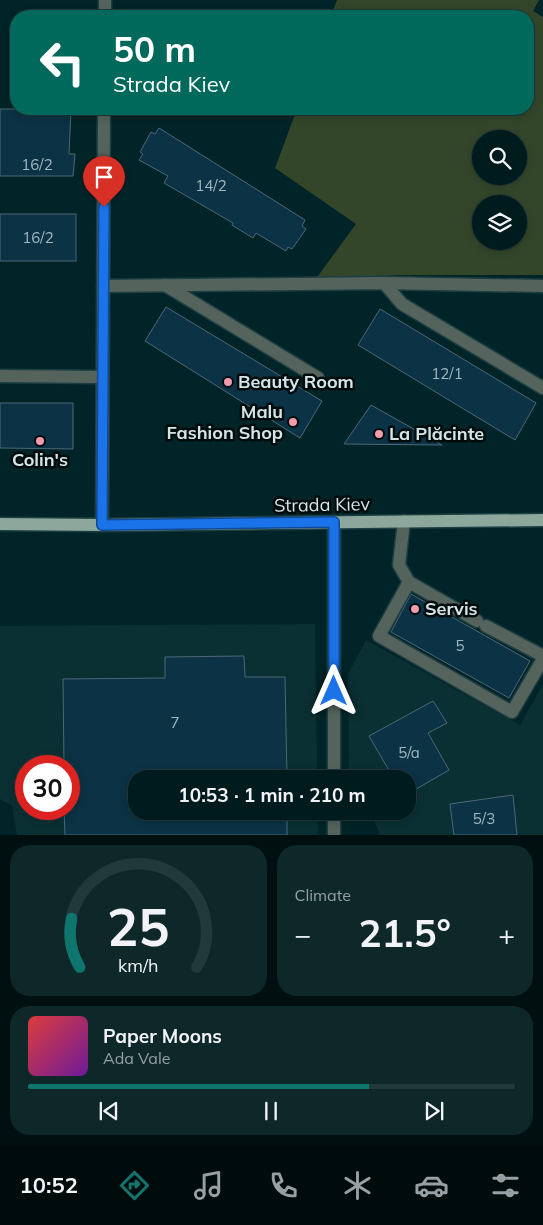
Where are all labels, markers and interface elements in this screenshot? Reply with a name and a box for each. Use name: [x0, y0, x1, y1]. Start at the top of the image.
text: 50 m: [113, 27, 196, 71]
icon: left: [30, 30, 95, 95]
text: Strada Kiev: [113, 70, 230, 98]
map controls: [472, 130, 527, 250]
button: search: [472, 130, 527, 185]
house number: 16/2: [21, 155, 53, 174]
pin: [83, 156, 125, 207]
icon: arrive: [90, 163, 118, 191]
house number: 14/2: [195, 176, 227, 195]
button: layers: [472, 195, 527, 250]
house number: 16/2: [22, 228, 54, 247]
house number: 12/1: [431, 364, 463, 383]
place label: Beauty Room: [238, 370, 354, 393]
marker: Beauty Room: [222, 376, 234, 388]
place label: Malu Fashion Shop: [167, 400, 283, 444]
marker: Malu Fashion Shop: [287, 416, 299, 428]
place label: La Plăcinte: [389, 422, 484, 445]
marker: La Plăcinte: [373, 428, 385, 440]
marker: Colin's: [34, 435, 46, 447]
place label: Colin's: [12, 448, 68, 471]
street label: Strada Kiev: [274, 492, 371, 517]
place label: Servis: [425, 597, 478, 620]
marker: Servis: [409, 603, 421, 615]
house number: 5: [455, 636, 465, 655]
position arrow: [307, 664, 359, 716]
house number: 7: [170, 713, 180, 732]
house number: 5/a: [398, 743, 420, 762]
speed limit sign: 30: [15, 755, 80, 820]
text: 10:53 · 1 min · 210 m: [178, 783, 366, 807]
house number: 5/3: [473, 809, 495, 828]
text: Climate: [295, 885, 351, 905]
text: 25: [107, 894, 169, 959]
text: 21.5°: [359, 909, 451, 957]
text: −: [295, 917, 311, 952]
text: +: [498, 917, 515, 952]
text: km/h: [118, 954, 158, 976]
text: Paper Moons: [103, 1024, 222, 1048]
text: Ada Vale: [103, 1048, 170, 1068]
icon: previous: [95, 1097, 123, 1125]
icon: pause: [257, 1097, 285, 1125]
icon: next: [420, 1097, 448, 1125]
icon: directions: [117, 1168, 152, 1203]
icon: music: [191, 1168, 226, 1203]
icon: phone: [266, 1168, 301, 1203]
icon: climate: [340, 1168, 375, 1203]
icon: car: [414, 1168, 449, 1203]
icon: filters: [488, 1168, 523, 1203]
text: 10:52: [20, 1171, 78, 1199]

